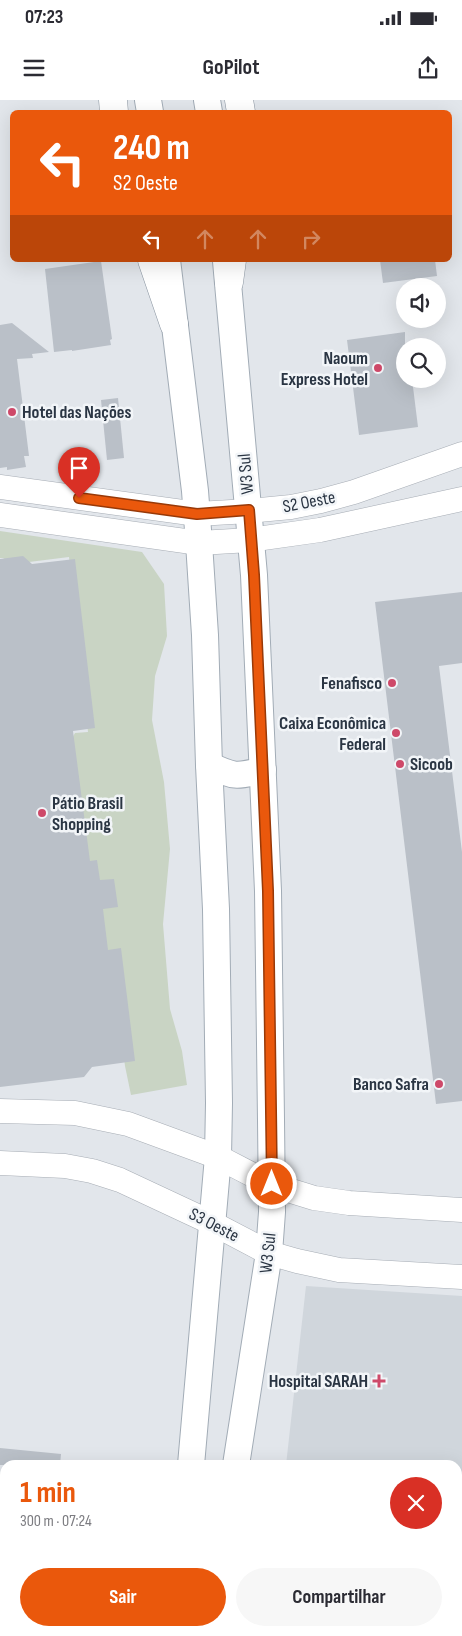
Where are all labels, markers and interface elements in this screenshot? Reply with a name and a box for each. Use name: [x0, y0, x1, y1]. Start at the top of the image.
text: 07:23: [25, 6, 63, 29]
icon: menu: [20, 54, 48, 82]
text: GoPilot: [203, 54, 259, 81]
icon: share: [414, 54, 442, 82]
text: 240 m: [113, 127, 190, 170]
icon: left: [30, 130, 95, 195]
text: S2 Oeste: [113, 170, 178, 197]
icon: left: [138, 225, 166, 253]
icon: ahead: [191, 225, 219, 253]
icon: ahead: [244, 225, 272, 253]
icon: right: [297, 225, 325, 253]
map controls: [396, 278, 446, 388]
button: sound: [396, 278, 446, 328]
button: search: [396, 338, 446, 388]
place label: Naoum Express Hotel: [281, 348, 368, 390]
marker: Naoum Express Hotel: [372, 362, 384, 374]
place label: Hotel das Nações: [22, 402, 131, 423]
marker: Hotel das Nações: [6, 406, 18, 418]
pin: [58, 447, 100, 498]
street label: W3 Sul: [234, 453, 258, 495]
icon: arrive: [65, 454, 93, 482]
street label: S2 Oeste: [281, 487, 337, 517]
place label: Fenafisco: [321, 673, 382, 694]
marker: Fenafisco: [386, 677, 398, 689]
place label: Caixa Econômica Federal: [279, 713, 386, 755]
marker: Caixa Econômica Federal: [390, 727, 402, 739]
place label: Sicoob: [410, 754, 453, 775]
marker: Sicoob: [394, 758, 406, 770]
place label: Pátio Brasil Shopping: [52, 793, 123, 835]
marker: Pátio Brasil Shopping: [36, 807, 48, 819]
place label: Banco Safra: [353, 1074, 429, 1095]
marker: Banco Safra: [433, 1078, 445, 1090]
position arrow: [245, 1157, 297, 1209]
street label: S3 Oeste: [186, 1204, 242, 1246]
street label: W3 Sul: [255, 1232, 281, 1274]
place label: Hospital SARAH: [269, 1371, 368, 1392]
marker: Hospital SARAH: [372, 1374, 386, 1388]
text: 1 min: [20, 1475, 76, 1511]
button: close: [390, 1477, 442, 1529]
text: 300 m · 07:24: [20, 1512, 92, 1531]
button: Sair: [20, 1568, 226, 1626]
button: Compartilhar: [236, 1568, 442, 1626]

